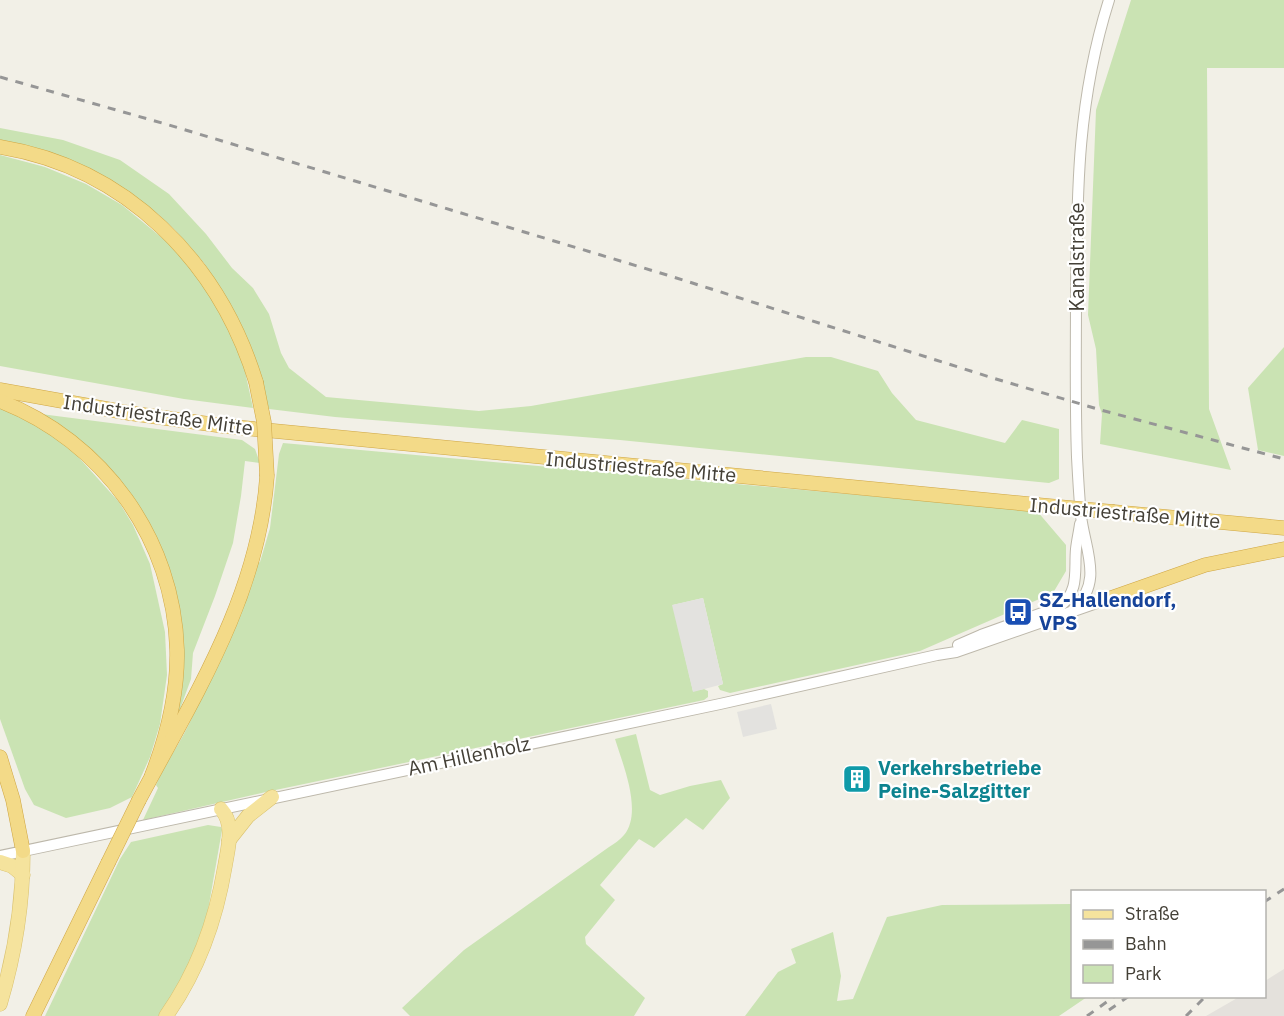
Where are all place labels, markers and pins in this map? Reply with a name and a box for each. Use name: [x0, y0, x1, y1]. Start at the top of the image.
place label: SZ-Hallendorf, VPS: [1039, 586, 1176, 636]
bus stop icon: SZ-Hallendorf, VPS: [1002, 596, 1034, 628]
place label: Verkehrsbetriebe Peine-Salzgitter: [878, 754, 1041, 804]
building icon: Verkehrsbetriebe Peine-Salzgitter: [841, 763, 873, 795]

